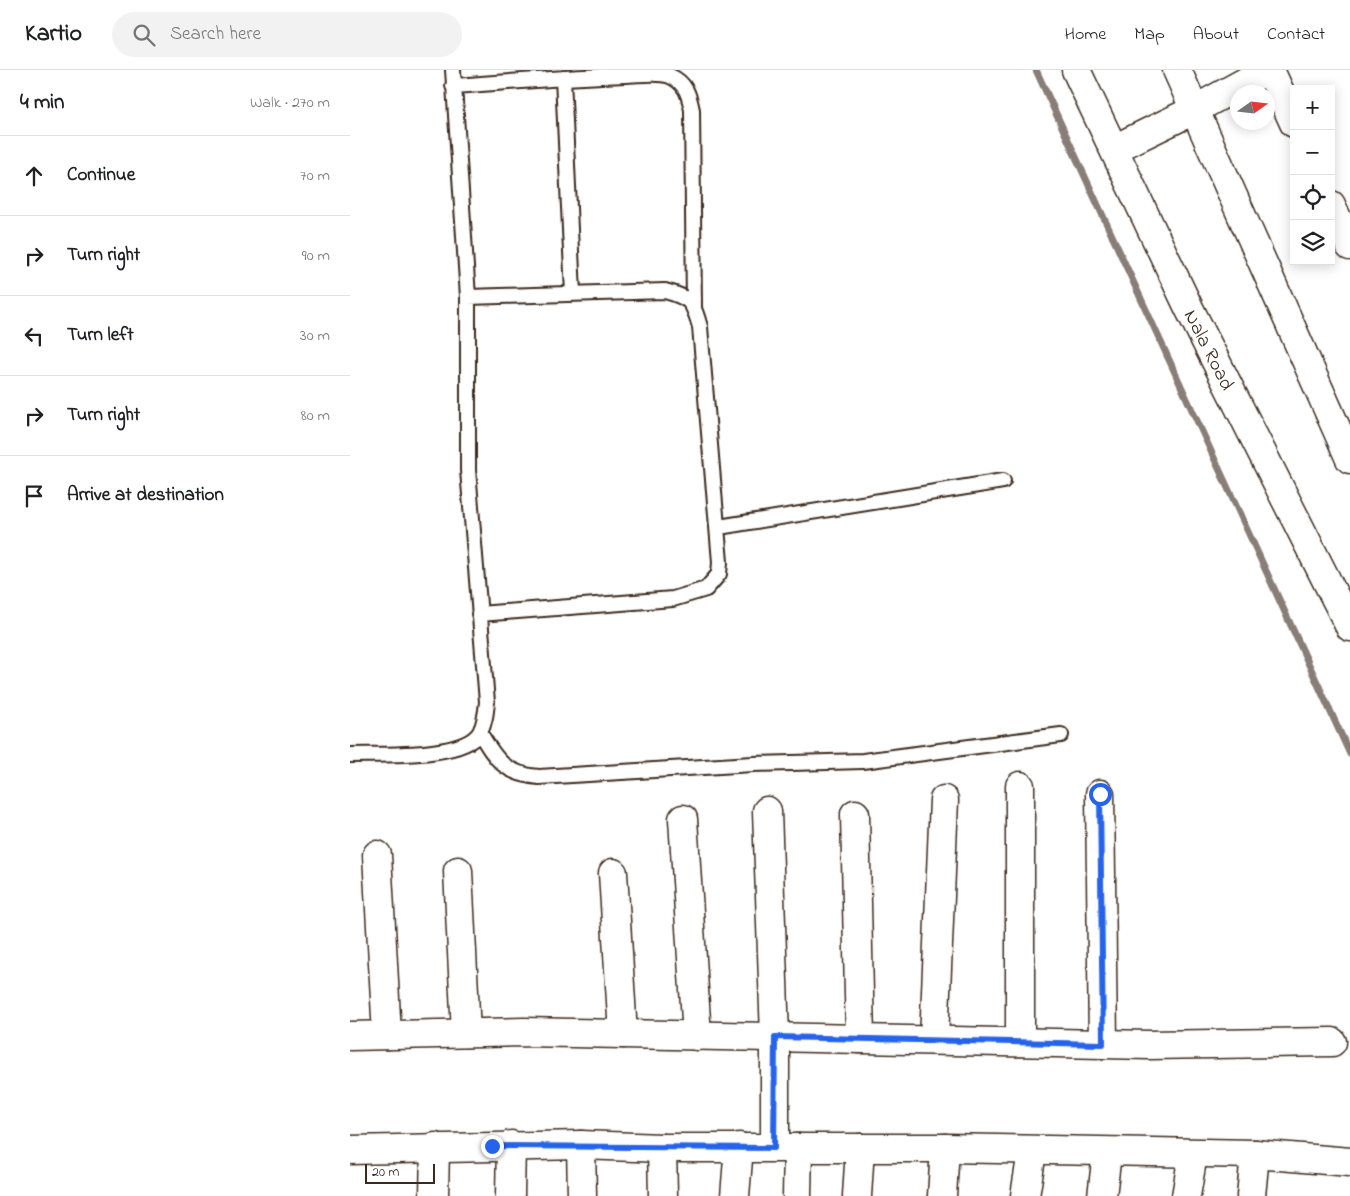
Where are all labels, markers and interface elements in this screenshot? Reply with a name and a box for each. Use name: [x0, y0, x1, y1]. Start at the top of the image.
search box: [112, 12, 462, 57]
text: Kartio: [25, 17, 82, 52]
icon: search: [130, 21, 158, 49]
text: Search here: [170, 21, 261, 48]
text: Home: [1065, 22, 1106, 48]
text: Map: [1134, 22, 1165, 48]
text: About: [1193, 22, 1239, 48]
text: Contact: [1267, 22, 1325, 48]
north arrow: [1230, 85, 1275, 130]
map controls: [1290, 85, 1335, 265]
button: +: [1290, 85, 1335, 130]
text: 4 min: [20, 88, 64, 118]
text: Walk · 270 m: [250, 91, 330, 115]
button: −: [1290, 130, 1335, 175]
icon: ahead: [20, 162, 48, 190]
text: Continue: [67, 162, 135, 189]
text: 70 m: [300, 164, 330, 188]
button: locate: [1290, 175, 1335, 220]
button: layers: [1290, 220, 1335, 265]
icon: right: [20, 242, 48, 270]
text: Turn right: [67, 242, 140, 269]
text: 90 m: [302, 244, 330, 268]
street label: Nala Road: [1175, 305, 1240, 396]
icon: left: [20, 322, 48, 350]
text: Turn left: [67, 322, 134, 349]
text: 30 m: [300, 324, 330, 348]
icon: right: [20, 402, 48, 430]
text: Turn right: [67, 402, 140, 429]
text: 80 m: [301, 404, 330, 428]
icon: arrive: [20, 482, 48, 510]
text: Arrive at destination: [67, 482, 224, 509]
route start: [1089, 783, 1112, 806]
route end: [481, 1135, 504, 1158]
scale bar: [365, 1161, 435, 1184]
text: 20 m: [372, 1162, 399, 1183]

